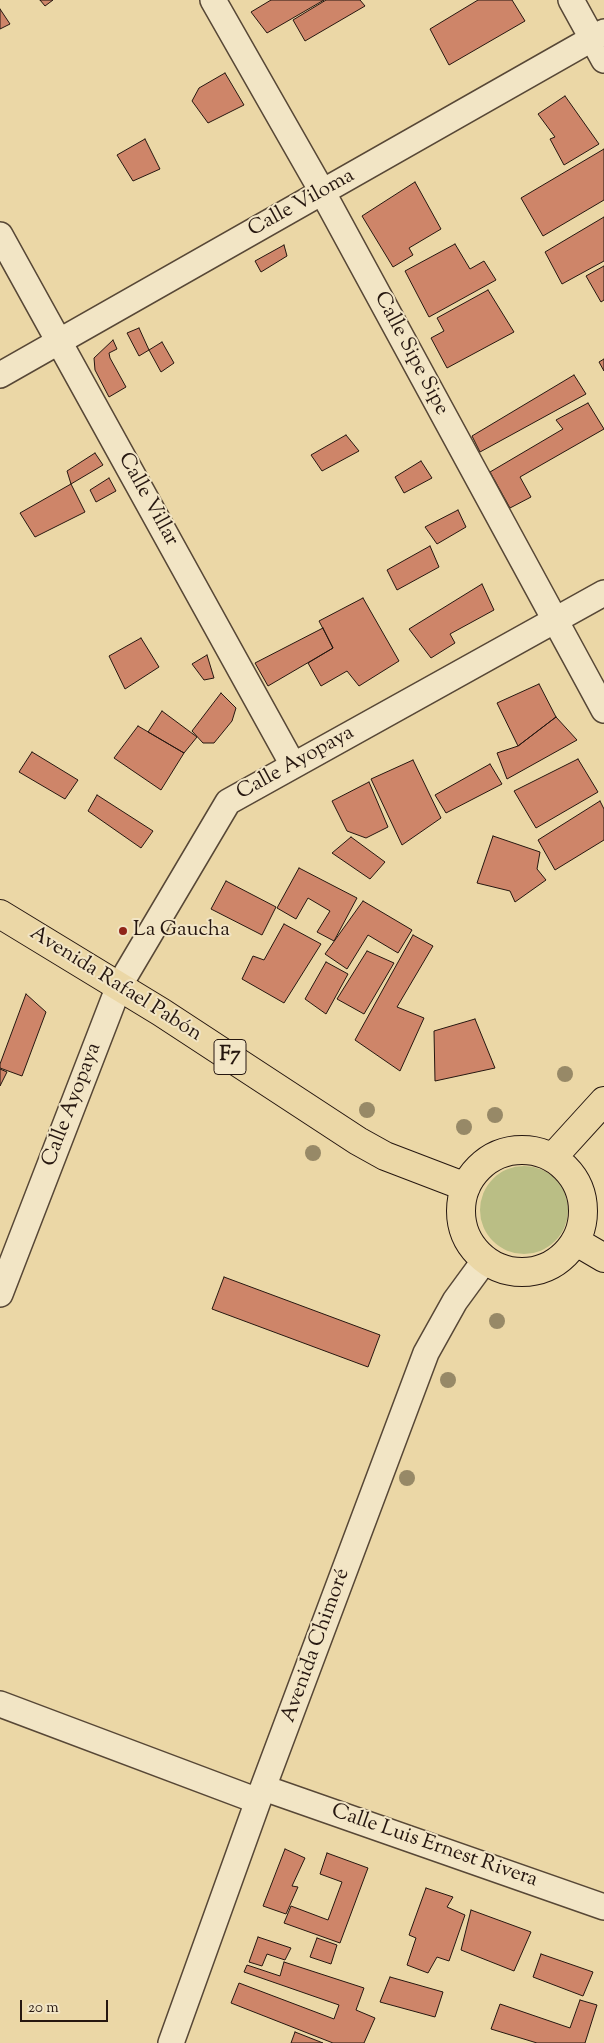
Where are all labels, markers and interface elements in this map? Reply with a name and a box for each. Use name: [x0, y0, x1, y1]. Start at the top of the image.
street label: Calle Viloma: [244, 164, 360, 244]
street label: Calle Sipe Sipe: [367, 288, 453, 420]
street label: Calle Villar: [111, 449, 183, 551]
street label: Calle Ayopaya: [233, 721, 359, 807]
place label: La Gaucha: [133, 918, 230, 944]
street label: Avenida Rafael Pabón: [24, 922, 206, 1048]
marker: La Gaucha: [117, 925, 129, 937]
street label: Calle Ayopaya: [38, 1040, 108, 1170]
road number: F7: [214, 1040, 246, 1074]
street label: Avenida Chimoré: [277, 1566, 357, 1726]
street label: Calle Luis Ernest Rivera: [327, 1800, 541, 1894]
scale bar: [22, 1990, 110, 2022]
text: 20 m: [28, 1998, 59, 2019]

